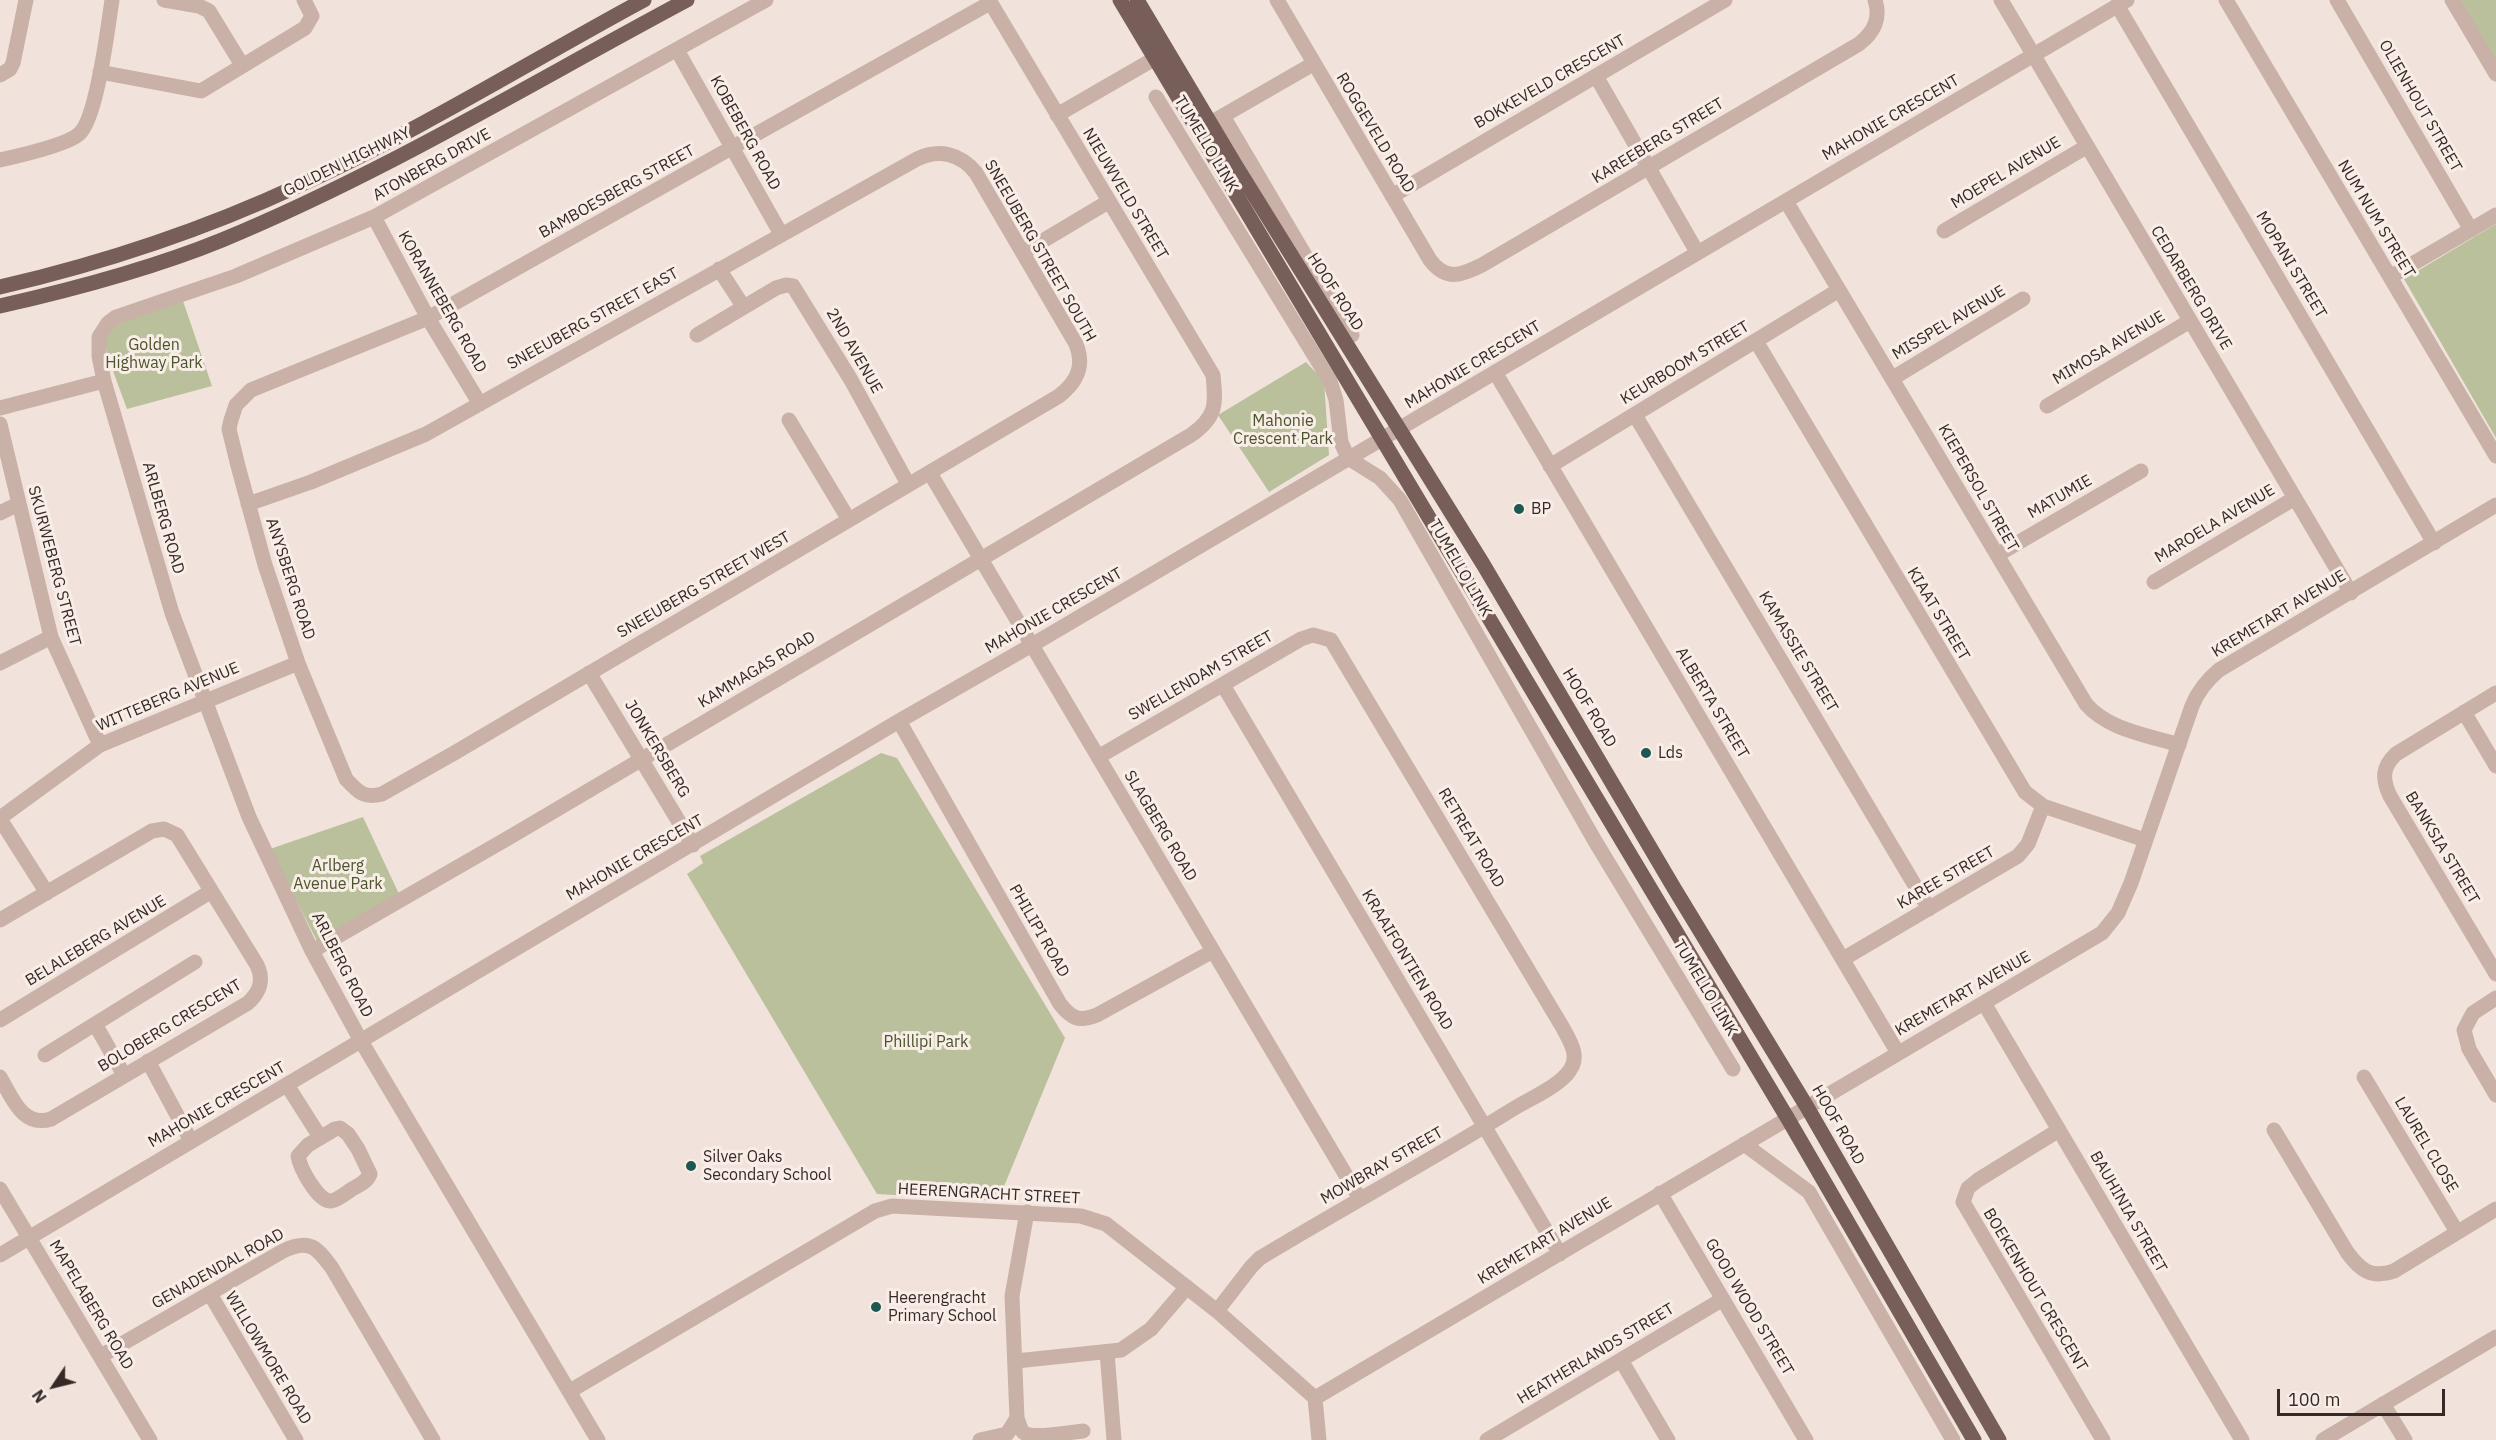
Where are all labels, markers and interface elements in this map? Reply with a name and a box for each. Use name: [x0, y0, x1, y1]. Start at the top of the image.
street label: BOKKEVELD CRESCENT: [1471, 31, 1629, 133]
street label: OLIENHOUT STREET: [2374, 37, 2466, 175]
street label: ROGGEVELD ROAD: [1332, 70, 1418, 196]
street label: MAHONIE CRESCENT: [1819, 71, 1963, 165]
street label: KOBEBERG ROAD: [706, 72, 784, 194]
street label: TUMELLO LINK: [1170, 92, 1242, 196]
street label: KAREEBERG STREET: [1589, 94, 1727, 188]
street label: GOLDEN HIGHWAY: [280, 123, 414, 201]
street label: ATONBERG DRIVE: [370, 125, 494, 205]
street label: NIEUWVELD STREET: [1078, 125, 1172, 263]
street label: MOEPEL AVENUE: [1948, 133, 2064, 213]
street label: BAMBOESBERG STREET: [536, 141, 698, 243]
street label: SNEEUBERG STREET SOUTH: [980, 157, 1100, 345]
street label: NUM NUM STREET: [2333, 157, 2419, 281]
street label: MOPANI STREET: [2252, 208, 2330, 322]
street label: CEDARBERG DRIVE: [2146, 222, 2236, 354]
street label: KORANNEBERG ROAD: [394, 228, 490, 376]
street label: HOOF ROAD: [1303, 250, 1367, 334]
street label: SNEEUBERG STREET EAST: [504, 264, 682, 374]
street label: MISSPEL AVENUE: [1889, 282, 2009, 364]
street label: 2ND AVENUE: [822, 305, 886, 397]
street label: MIMOSA AVENUE: [2050, 307, 2168, 389]
street label: MAHONIE CRESCENT: [1402, 317, 1544, 413]
street label: KEURBOOM STREET: [1617, 317, 1753, 409]
park label: Golden Highway Park: [105, 335, 203, 373]
park label: Mahonie Crescent Park: [1233, 411, 1333, 449]
street label: KIEPERSOL STREET: [1934, 421, 2022, 555]
street label: ARLBERG ROAD: [138, 460, 188, 576]
street label: MATUMIE: [2024, 471, 2096, 523]
street label: MAROELA AVENUE: [2152, 481, 2278, 567]
street label: SKURWEBERG STREET: [23, 484, 85, 648]
place label: BP: [1531, 499, 1551, 519]
marker: BP: [1512, 502, 1526, 516]
street label: ANYSBERG ROAD: [261, 516, 319, 642]
street label: TUMELLO LINK: [1424, 516, 1496, 620]
street label: SNEEUBERG STREET WEST: [614, 527, 794, 643]
street label: MAHONIE CRESCENT: [982, 564, 1126, 658]
street label: KIAAT STREET: [1903, 564, 1973, 664]
street label: KREMETART AVENUE: [2208, 566, 2350, 662]
street label: KAMASSIE STREET: [1754, 588, 1842, 716]
street label: SWELLENDAM STREET: [1125, 627, 1277, 725]
street label: KAMMAGAS ROAD: [695, 628, 819, 712]
street label: ALBERTA STREET: [1671, 644, 1753, 762]
street label: WITTEBERG AVENUE: [94, 658, 242, 736]
street label: HOOF ROAD: [1558, 665, 1620, 751]
street label: JONKERSBERG: [620, 697, 694, 801]
place label: Lds: [1658, 743, 1683, 763]
marker: Lds: [1639, 746, 1653, 760]
street label: SLAGBERG ROAD: [1119, 767, 1201, 885]
street label: RETREAT ROAD: [1434, 785, 1508, 891]
street label: BANKSIA STREET: [2401, 788, 2483, 908]
street label: MAHONIE CRESCENT: [563, 811, 707, 905]
street label: KAREE STREET: [1894, 842, 1998, 914]
park label: Arlberg Avenue Park: [293, 856, 383, 894]
street label: PHILIPI ROAD: [1005, 881, 1073, 981]
street label: KRAAIFONTIEN ROAD: [1357, 886, 1457, 1034]
street label: BELALEBERG AVENUE: [22, 891, 170, 991]
street label: ARLBERG ROAD: [307, 909, 377, 1021]
street label: TUMELLO LINK: [1669, 936, 1741, 1040]
street label: KREMETART AVENUE: [1892, 947, 2034, 1041]
street label: BOLOBERG CRESCENT: [95, 976, 245, 1076]
park label: Phillipi Park: [884, 1032, 968, 1052]
street label: MAHONIE CRESCENT: [145, 1058, 289, 1152]
street label: HOOF ROAD: [1807, 1082, 1869, 1168]
street label: LAUREL CLOSE: [2390, 1094, 2462, 1196]
street label: MOWBRAY STREET: [1317, 1123, 1447, 1209]
place label: Silver Oaks Secondary School: [703, 1147, 831, 1185]
street label: BAUHINIA STREET: [2085, 1148, 2171, 1276]
marker: Silver Oaks Secondary School: [684, 1159, 698, 1173]
street label: HEERENGRACHT STREET: [897, 1180, 1081, 1208]
street label: KREMETART AVENUE: [1474, 1193, 1616, 1289]
street label: BOEKENHOUT CRESCENT: [1979, 1205, 2091, 1375]
street label: GENADENDAL ROAD: [149, 1225, 287, 1313]
street label: GOOD WOOD STREET: [1701, 1235, 1797, 1379]
street label: MAPELABERG ROAD: [45, 1237, 137, 1373]
street label: WILLOWMORE ROAD: [221, 1288, 315, 1428]
place label: Heerengracht Primary School: [888, 1288, 996, 1326]
street label: HEATHERLANDS STREET: [1514, 1299, 1678, 1409]
marker: Heerengracht Primary School: [869, 1300, 883, 1314]
north arrow: [24, 1356, 84, 1416]
scale bar: [2280, 1377, 2448, 1415]
text: N: [28, 1386, 51, 1407]
text: 100 m: [2288, 1388, 2340, 1411]

